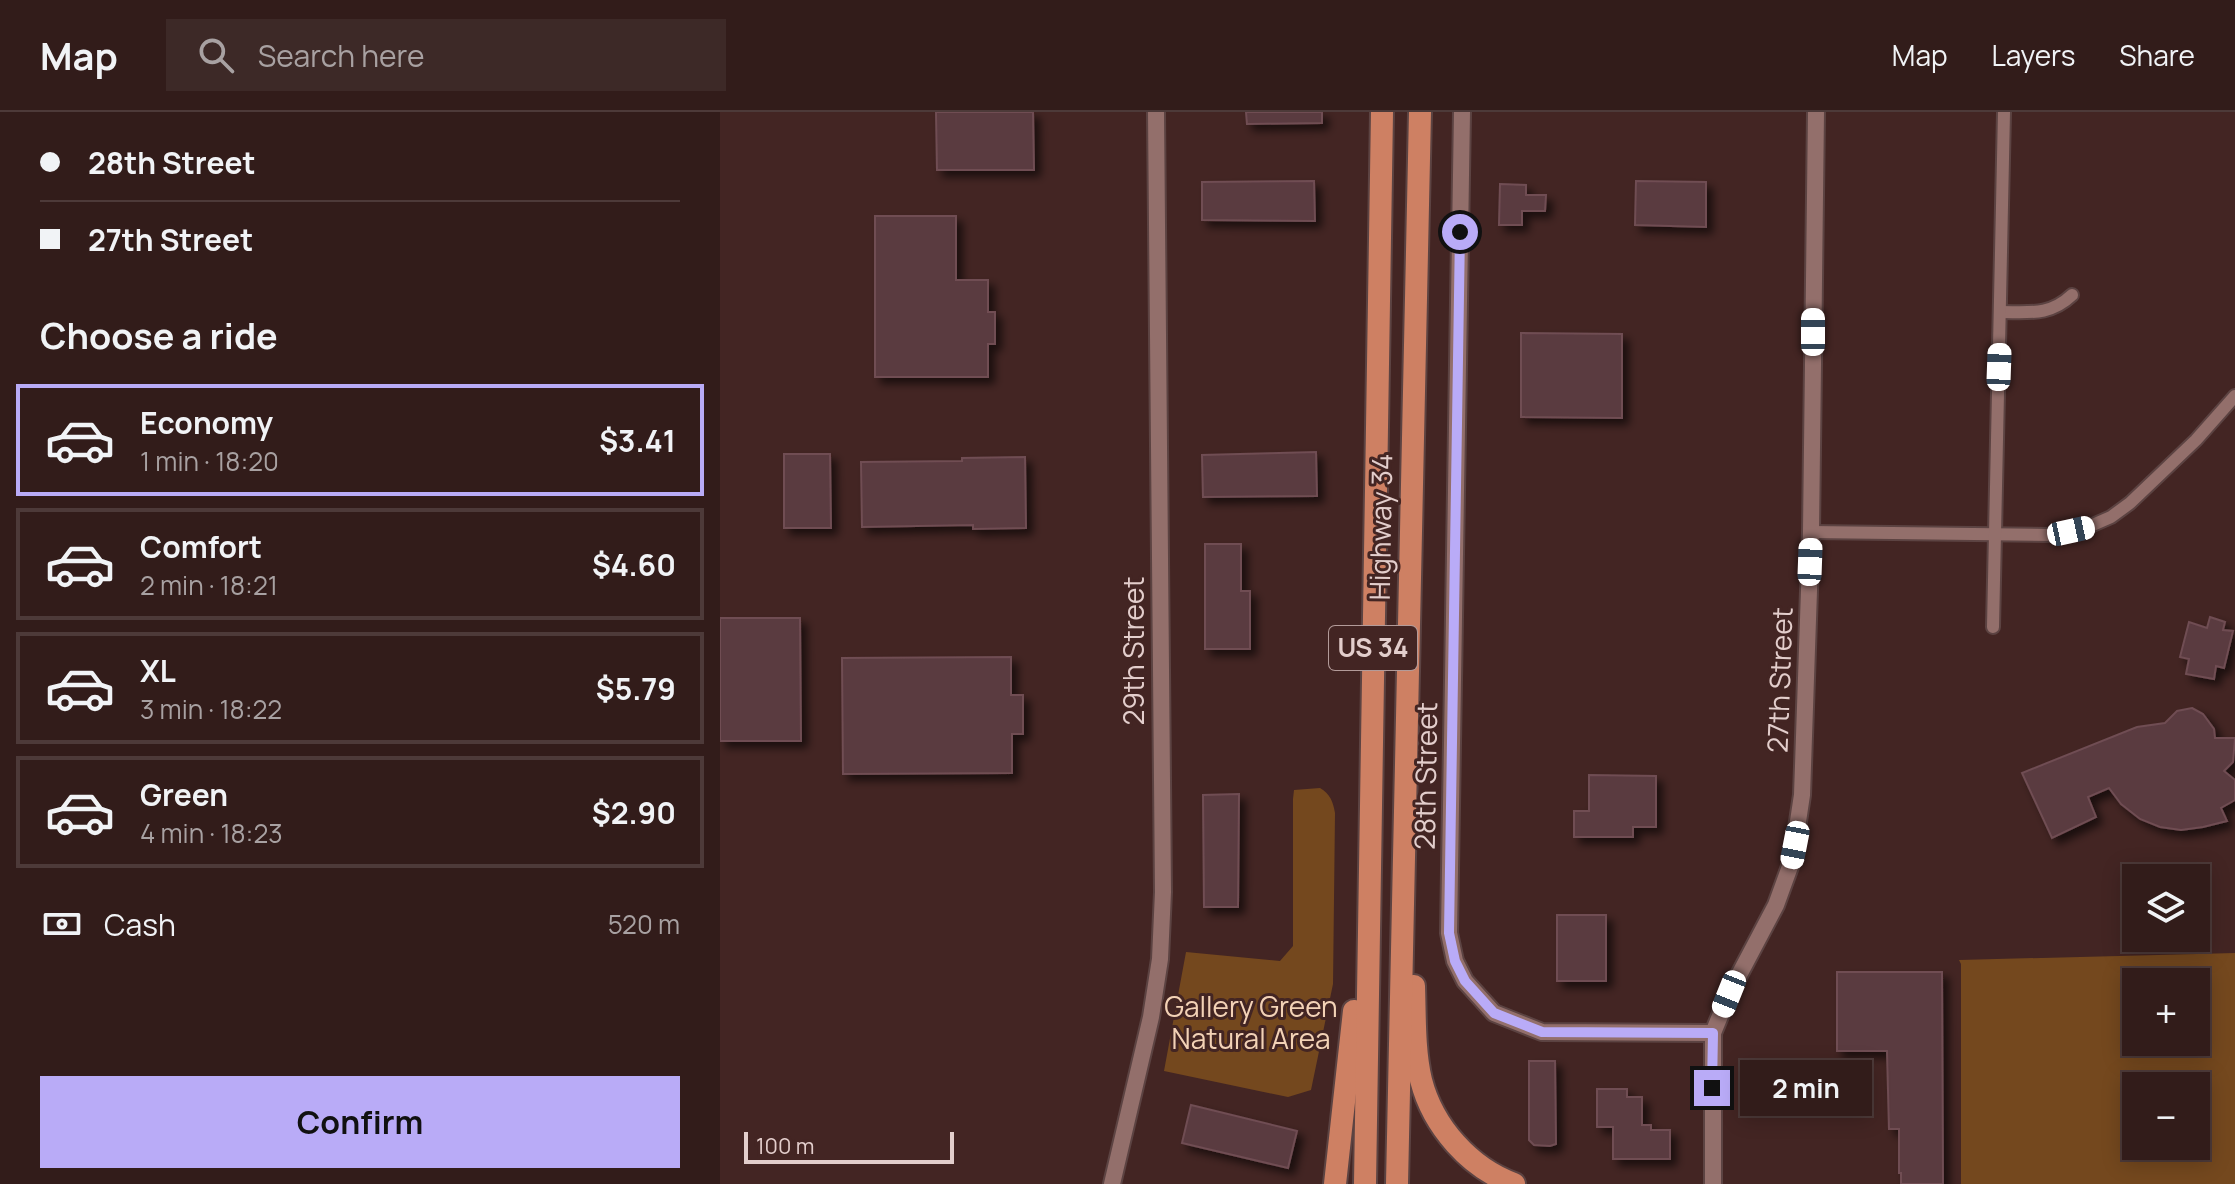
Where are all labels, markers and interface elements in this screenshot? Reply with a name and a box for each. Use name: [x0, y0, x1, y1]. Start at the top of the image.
search box: [166, 19, 726, 91]
text: Map: [40, 29, 118, 81]
icon: search: [194, 33, 238, 77]
text: Search here: [258, 35, 425, 76]
text: Map: [1892, 36, 1948, 74]
text: Layers: [1992, 36, 2075, 74]
text: Share: [2119, 36, 2195, 74]
text: 28th Street: [88, 142, 256, 183]
route start: [1442, 214, 1478, 250]
text: 27th Street: [88, 219, 253, 260]
car: [1801, 308, 1825, 356]
text: Choose a ride: [40, 311, 278, 360]
car: [1986, 343, 2012, 391]
text: Economy: [140, 402, 273, 443]
icon: car: [44, 404, 116, 476]
text: $3.41: [599, 420, 676, 461]
text: 1 min · 18:20: [140, 443, 279, 479]
street label: Highway 34: [1360, 453, 1400, 601]
car: [2045, 514, 2097, 548]
text: Comfort: [140, 526, 262, 567]
icon: car: [44, 528, 116, 600]
car: [1797, 538, 1823, 586]
text: $4.60: [592, 544, 676, 585]
text: 2 min · 18:21: [140, 567, 278, 603]
street label: 29th Street: [1114, 576, 1152, 726]
street label: 27th Street: [1757, 606, 1801, 753]
road number: US 34: [1329, 626, 1417, 670]
text: XL: [140, 650, 176, 691]
icon: car: [44, 652, 116, 724]
text: $5.79: [596, 668, 676, 709]
text: 3 min · 18:22: [140, 691, 282, 727]
street label: 28th Street: [1405, 702, 1445, 850]
text: Green: [140, 774, 228, 815]
icon: car: [44, 776, 116, 848]
text: $2.90: [592, 792, 676, 833]
text: 4 min · 18:23: [140, 815, 283, 851]
car: [1779, 819, 1811, 871]
map controls: [2122, 864, 2210, 1160]
button: layers: [2122, 864, 2210, 952]
icon: cash: [40, 902, 84, 946]
text: Cash: [104, 904, 176, 945]
text: 520 m: [608, 906, 680, 942]
car: [1709, 967, 1749, 1021]
button: +: [2122, 968, 2210, 1056]
park label: Gallery Green Natural Area: [1164, 987, 1338, 1057]
callout: 2 min: [1740, 1060, 1872, 1116]
route end: [1694, 1070, 1730, 1106]
text: 2 min: [1772, 1070, 1840, 1106]
button: −: [2122, 1072, 2210, 1160]
button: Confirm: [40, 1076, 680, 1168]
scale bar: [744, 1128, 954, 1164]
text: 100 m: [756, 1131, 814, 1161]

